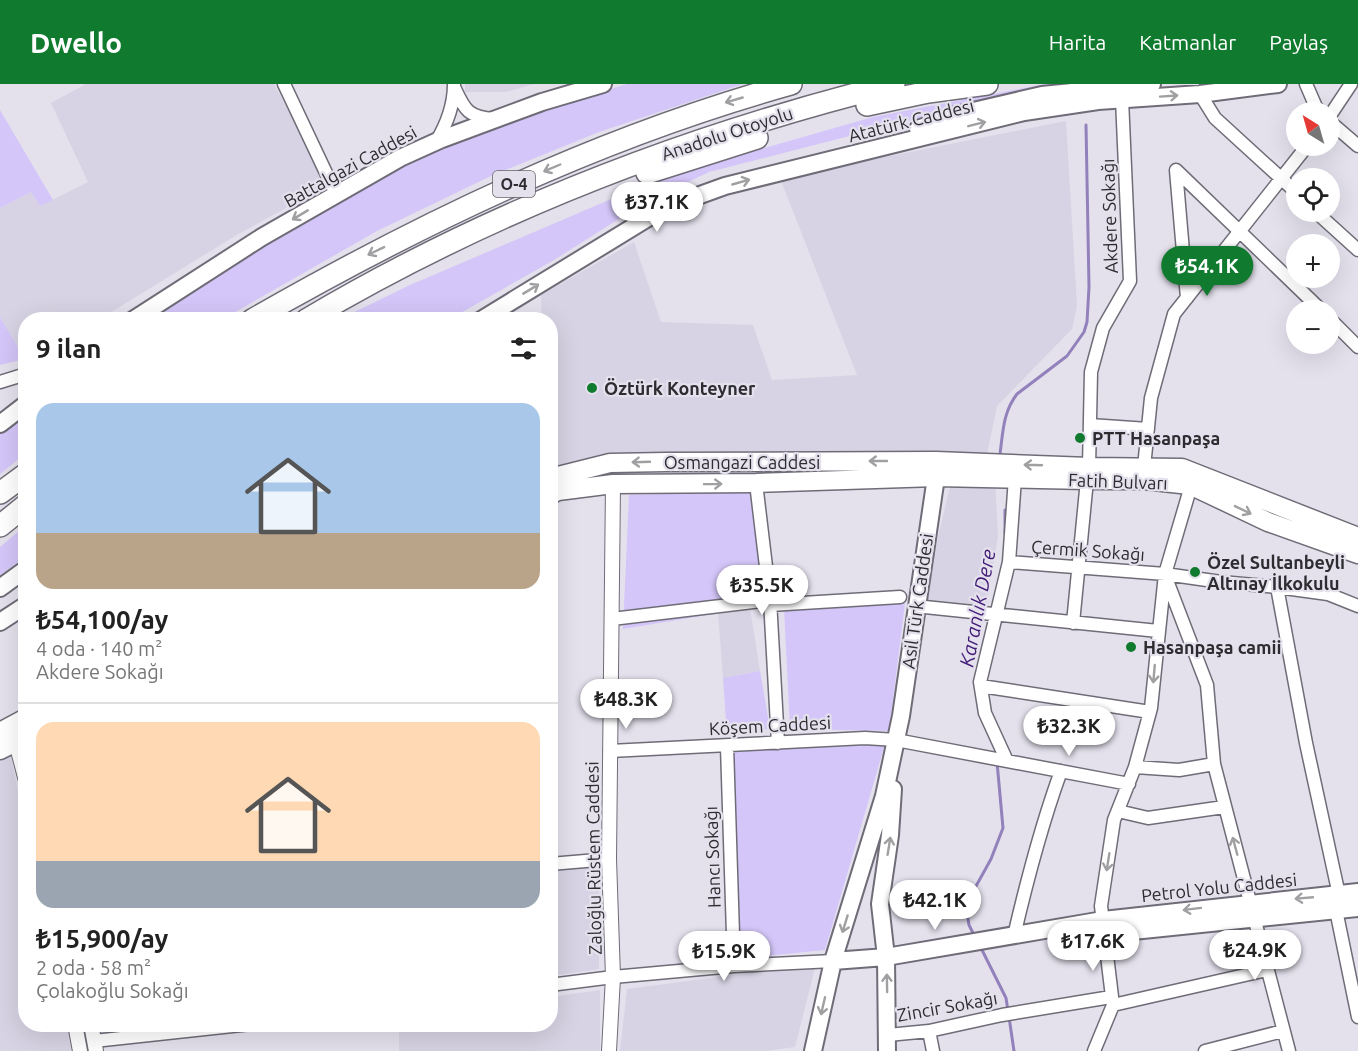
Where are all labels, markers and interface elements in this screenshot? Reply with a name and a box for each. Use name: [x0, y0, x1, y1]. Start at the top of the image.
text: Dwello: [30, 27, 122, 58]
text: Harita: [1049, 30, 1106, 54]
text: Katmanlar: [1139, 30, 1236, 54]
text: Paylaş: [1269, 30, 1328, 54]
one-way arrow: [1159, 90, 1179, 101]
one-way arrow: [725, 95, 744, 106]
street label: Atatürk Caddesi: [846, 95, 976, 145]
street label: Anadolu Otoyolu: [659, 102, 795, 164]
north arrow: [1286, 102, 1340, 156]
map controls: [1286, 102, 1340, 354]
one-way arrow: [967, 117, 986, 129]
street label: Battalgazi Caddesi: [280, 121, 420, 211]
street label: Akdere Sokağı: [1097, 158, 1121, 274]
one-way arrow: [543, 163, 561, 174]
button: locate: [1286, 168, 1340, 222]
road number: O-4: [493, 171, 535, 197]
one-way arrow: [731, 176, 750, 187]
pin: ₺37.1K: [608, 182, 706, 233]
text: ₺37.1K: [625, 190, 689, 213]
one-way arrow: [291, 210, 309, 221]
button: +: [1286, 234, 1340, 288]
one-way arrow: [367, 246, 385, 258]
pin: ₺54.1K: [1158, 246, 1256, 297]
text: ₺54.1K: [1175, 254, 1239, 277]
one-way arrow: [522, 283, 539, 295]
button: −: [1286, 300, 1340, 354]
icon: filters: [507, 332, 540, 365]
text: 9 ilan: [36, 334, 102, 363]
place label: Öztürk Konteyner: [604, 378, 756, 398]
marker: Öztürk Konteyner: [585, 381, 599, 395]
place label: PTT Hasanpaşa: [1092, 428, 1220, 449]
marker: PTT Hasanpaşa: [1073, 431, 1087, 445]
icon: home: [234, 442, 342, 550]
street label: Osmangazi Caddesi: [664, 452, 820, 472]
one-way arrow: [868, 455, 888, 467]
one-way arrow: [631, 457, 651, 468]
one-way arrow: [1023, 459, 1043, 471]
street label: Fatih Bulvarı: [1068, 469, 1168, 493]
one-way arrow: [702, 478, 722, 490]
one-way arrow: [1234, 505, 1252, 516]
street label: Asil Türk Caddesi: [898, 532, 936, 670]
street label: Çermik Sokağı: [1030, 536, 1146, 564]
water label: Karanlık Dere: [954, 547, 1000, 669]
place label: Özel Sultanbeyli Altınay İlkokulu: [1207, 552, 1345, 593]
pin: ₺35.5K: [713, 565, 811, 616]
marker: Özel Sultanbeyli Altınay İlkokulu: [1188, 565, 1202, 579]
text: ₺35.5K: [730, 573, 794, 596]
text: ₺54,100/ay: [36, 605, 168, 634]
text: 4 oda · 140 m²: [36, 637, 162, 660]
place label: Hasanpaşa camii: [1143, 637, 1282, 658]
marker: Hasanpaşa camii: [1124, 640, 1138, 654]
text: Akdere Sokağı: [36, 660, 164, 683]
one-way arrow: [1148, 663, 1159, 683]
pin: ₺48.3K: [577, 679, 675, 730]
text: ₺48.3K: [594, 687, 658, 710]
pin: ₺32.3K: [1020, 706, 1118, 757]
street label: Köşem Caddesi: [708, 712, 832, 738]
text: ₺32.3K: [1037, 714, 1101, 737]
icon: home: [234, 761, 342, 869]
street label: Zaloğlu Rüstem Caddesi: [581, 761, 605, 955]
street label: Hancı Sokağı: [700, 806, 724, 908]
one-way arrow: [883, 837, 894, 856]
one-way arrow: [1229, 837, 1240, 856]
one-way arrow: [1102, 852, 1113, 871]
street label: Petrol Yolu Caddesi: [1140, 869, 1298, 905]
pin: ₺42.1K: [886, 880, 984, 931]
text: ₺42.1K: [903, 888, 967, 911]
one-way arrow: [1295, 893, 1315, 904]
one-way arrow: [1183, 904, 1203, 915]
one-way arrow: [839, 914, 850, 933]
pin: ₺17.6K: [1044, 921, 1142, 972]
text: ₺15,900/ay: [36, 924, 168, 953]
text: ₺17.6K: [1061, 929, 1125, 952]
pin: ₺24.9K: [1206, 930, 1304, 981]
pin: ₺15.9K: [675, 931, 773, 982]
text: ₺24.9K: [1223, 938, 1287, 961]
text: ₺15.9K: [692, 939, 756, 962]
text: 2 oda · 58 m²: [36, 956, 151, 979]
one-way arrow: [881, 973, 893, 993]
text: Çolakoğlu Sokağı: [36, 979, 189, 1002]
street label: Zincir Sokağı: [895, 987, 999, 1025]
one-way arrow: [817, 996, 828, 1015]

